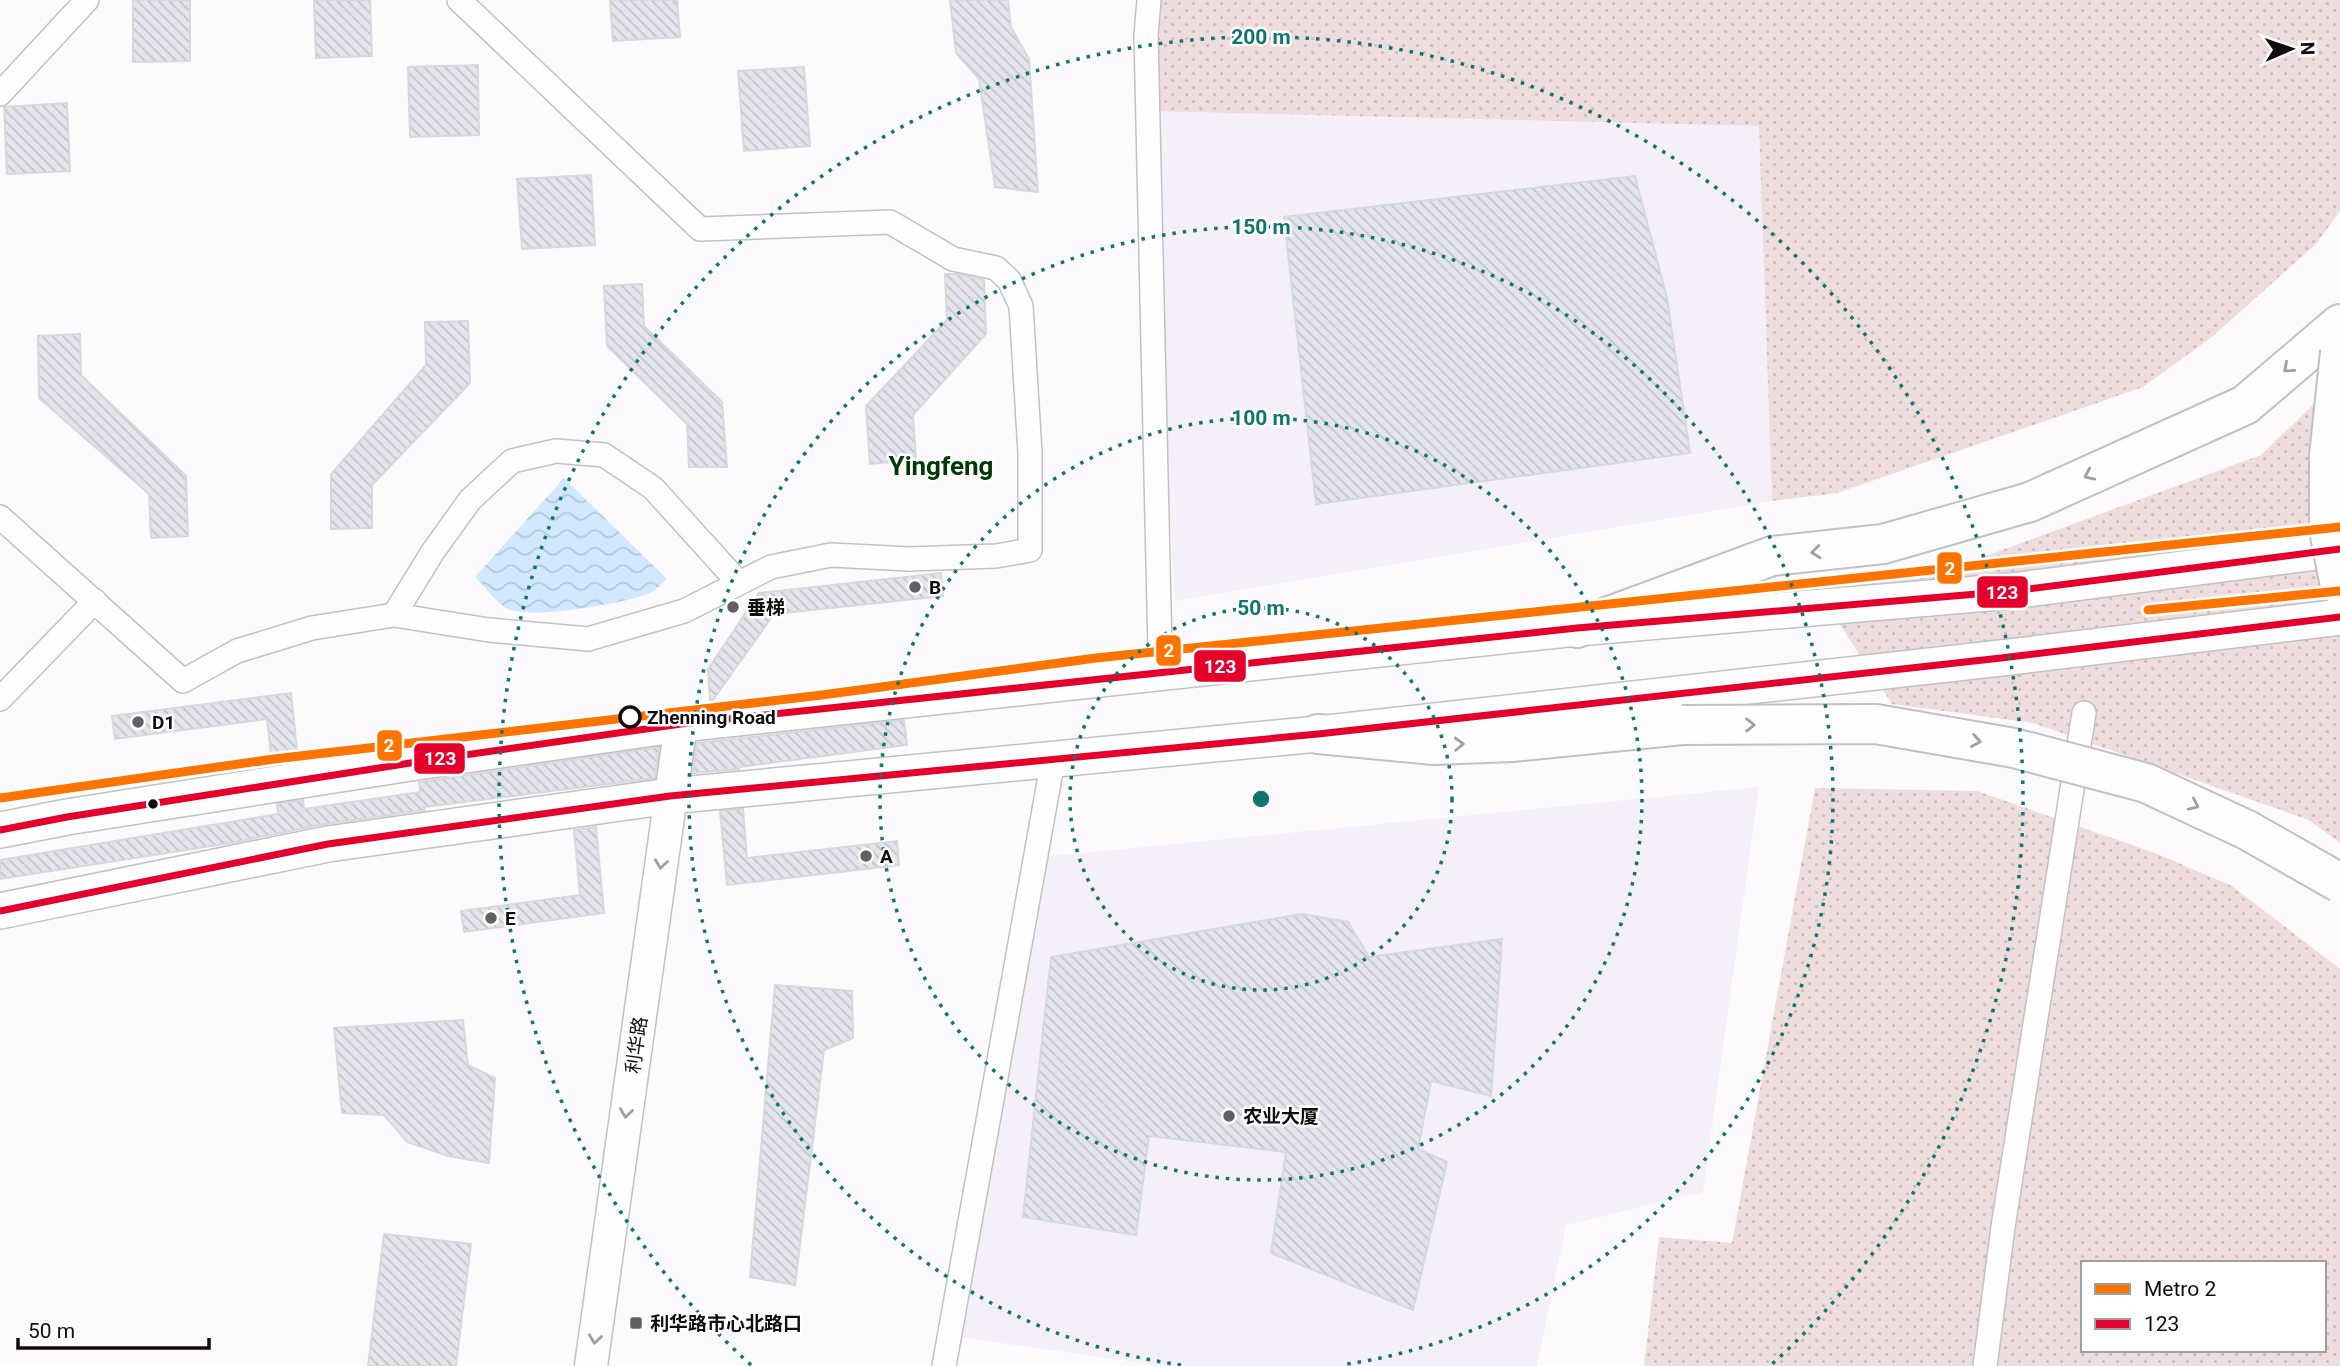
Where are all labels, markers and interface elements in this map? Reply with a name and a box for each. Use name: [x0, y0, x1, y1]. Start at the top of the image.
north arrow: [2256, 14, 2326, 84]
text: 200 m: [1231, 25, 1291, 49]
text: N: [2296, 41, 2319, 56]
text: 150 m: [1231, 215, 1291, 239]
one-way arrow: [2283, 360, 2296, 372]
text: 100 m: [1231, 406, 1291, 430]
district label: Yingfeng: [889, 451, 993, 481]
one-way arrow: [2084, 467, 2097, 481]
one-way arrow: [1810, 544, 1821, 559]
line badge: 2: [1936, 551, 1963, 585]
text: 2: [1945, 557, 1956, 580]
line badge: 123: [1976, 575, 2029, 609]
place label: B: [929, 576, 941, 599]
marker: B: [907, 579, 923, 595]
text: 123: [1986, 581, 2018, 604]
place label: 垂梯: [747, 596, 785, 619]
text: 50 m: [1237, 596, 1285, 620]
marker: 垂梯: [725, 599, 741, 615]
line badge: 2: [1155, 634, 1182, 667]
text: 2: [1164, 639, 1175, 662]
line badge: 123: [1193, 649, 1247, 683]
text: 123: [1204, 655, 1236, 678]
marker: Zhenning Road: [619, 706, 641, 728]
place label: Zhenning Road: [647, 706, 776, 729]
place label: D1: [152, 711, 175, 734]
marker: D1: [130, 714, 146, 730]
one-way arrow: [1746, 717, 1756, 733]
line badge: 2: [376, 729, 403, 762]
one-way arrow: [1970, 733, 1982, 748]
text: 2: [384, 734, 395, 757]
one-way arrow: [1455, 736, 1465, 752]
line badge: 123: [413, 742, 466, 775]
text: 123: [424, 747, 456, 770]
centre of rings: [1249, 787, 1273, 811]
unlabelled marker: [146, 797, 160, 811]
one-way arrow: [2187, 797, 2199, 811]
place label: A: [880, 845, 893, 868]
marker: A: [858, 848, 874, 864]
one-way arrow: [653, 858, 668, 870]
place label: E: [505, 907, 516, 930]
marker: E: [483, 910, 499, 926]
street label: 利华路: [621, 1015, 652, 1075]
place label: 农业大厦: [1243, 1105, 1319, 1128]
one-way arrow: [619, 1108, 634, 1119]
marker: 农业大厦: [1221, 1108, 1237, 1124]
legend: [2081, 1261, 2326, 1352]
text: Metro 2: [2144, 1277, 2216, 1301]
scale bar: [18, 1306, 208, 1350]
place label: 利华路市心北路口: [650, 1312, 802, 1335]
text: 123: [2144, 1312, 2179, 1336]
marker: 利华路市心北路口: [628, 1315, 644, 1331]
text: 50 m: [28, 1319, 75, 1343]
one-way arrow: [588, 1333, 603, 1345]

